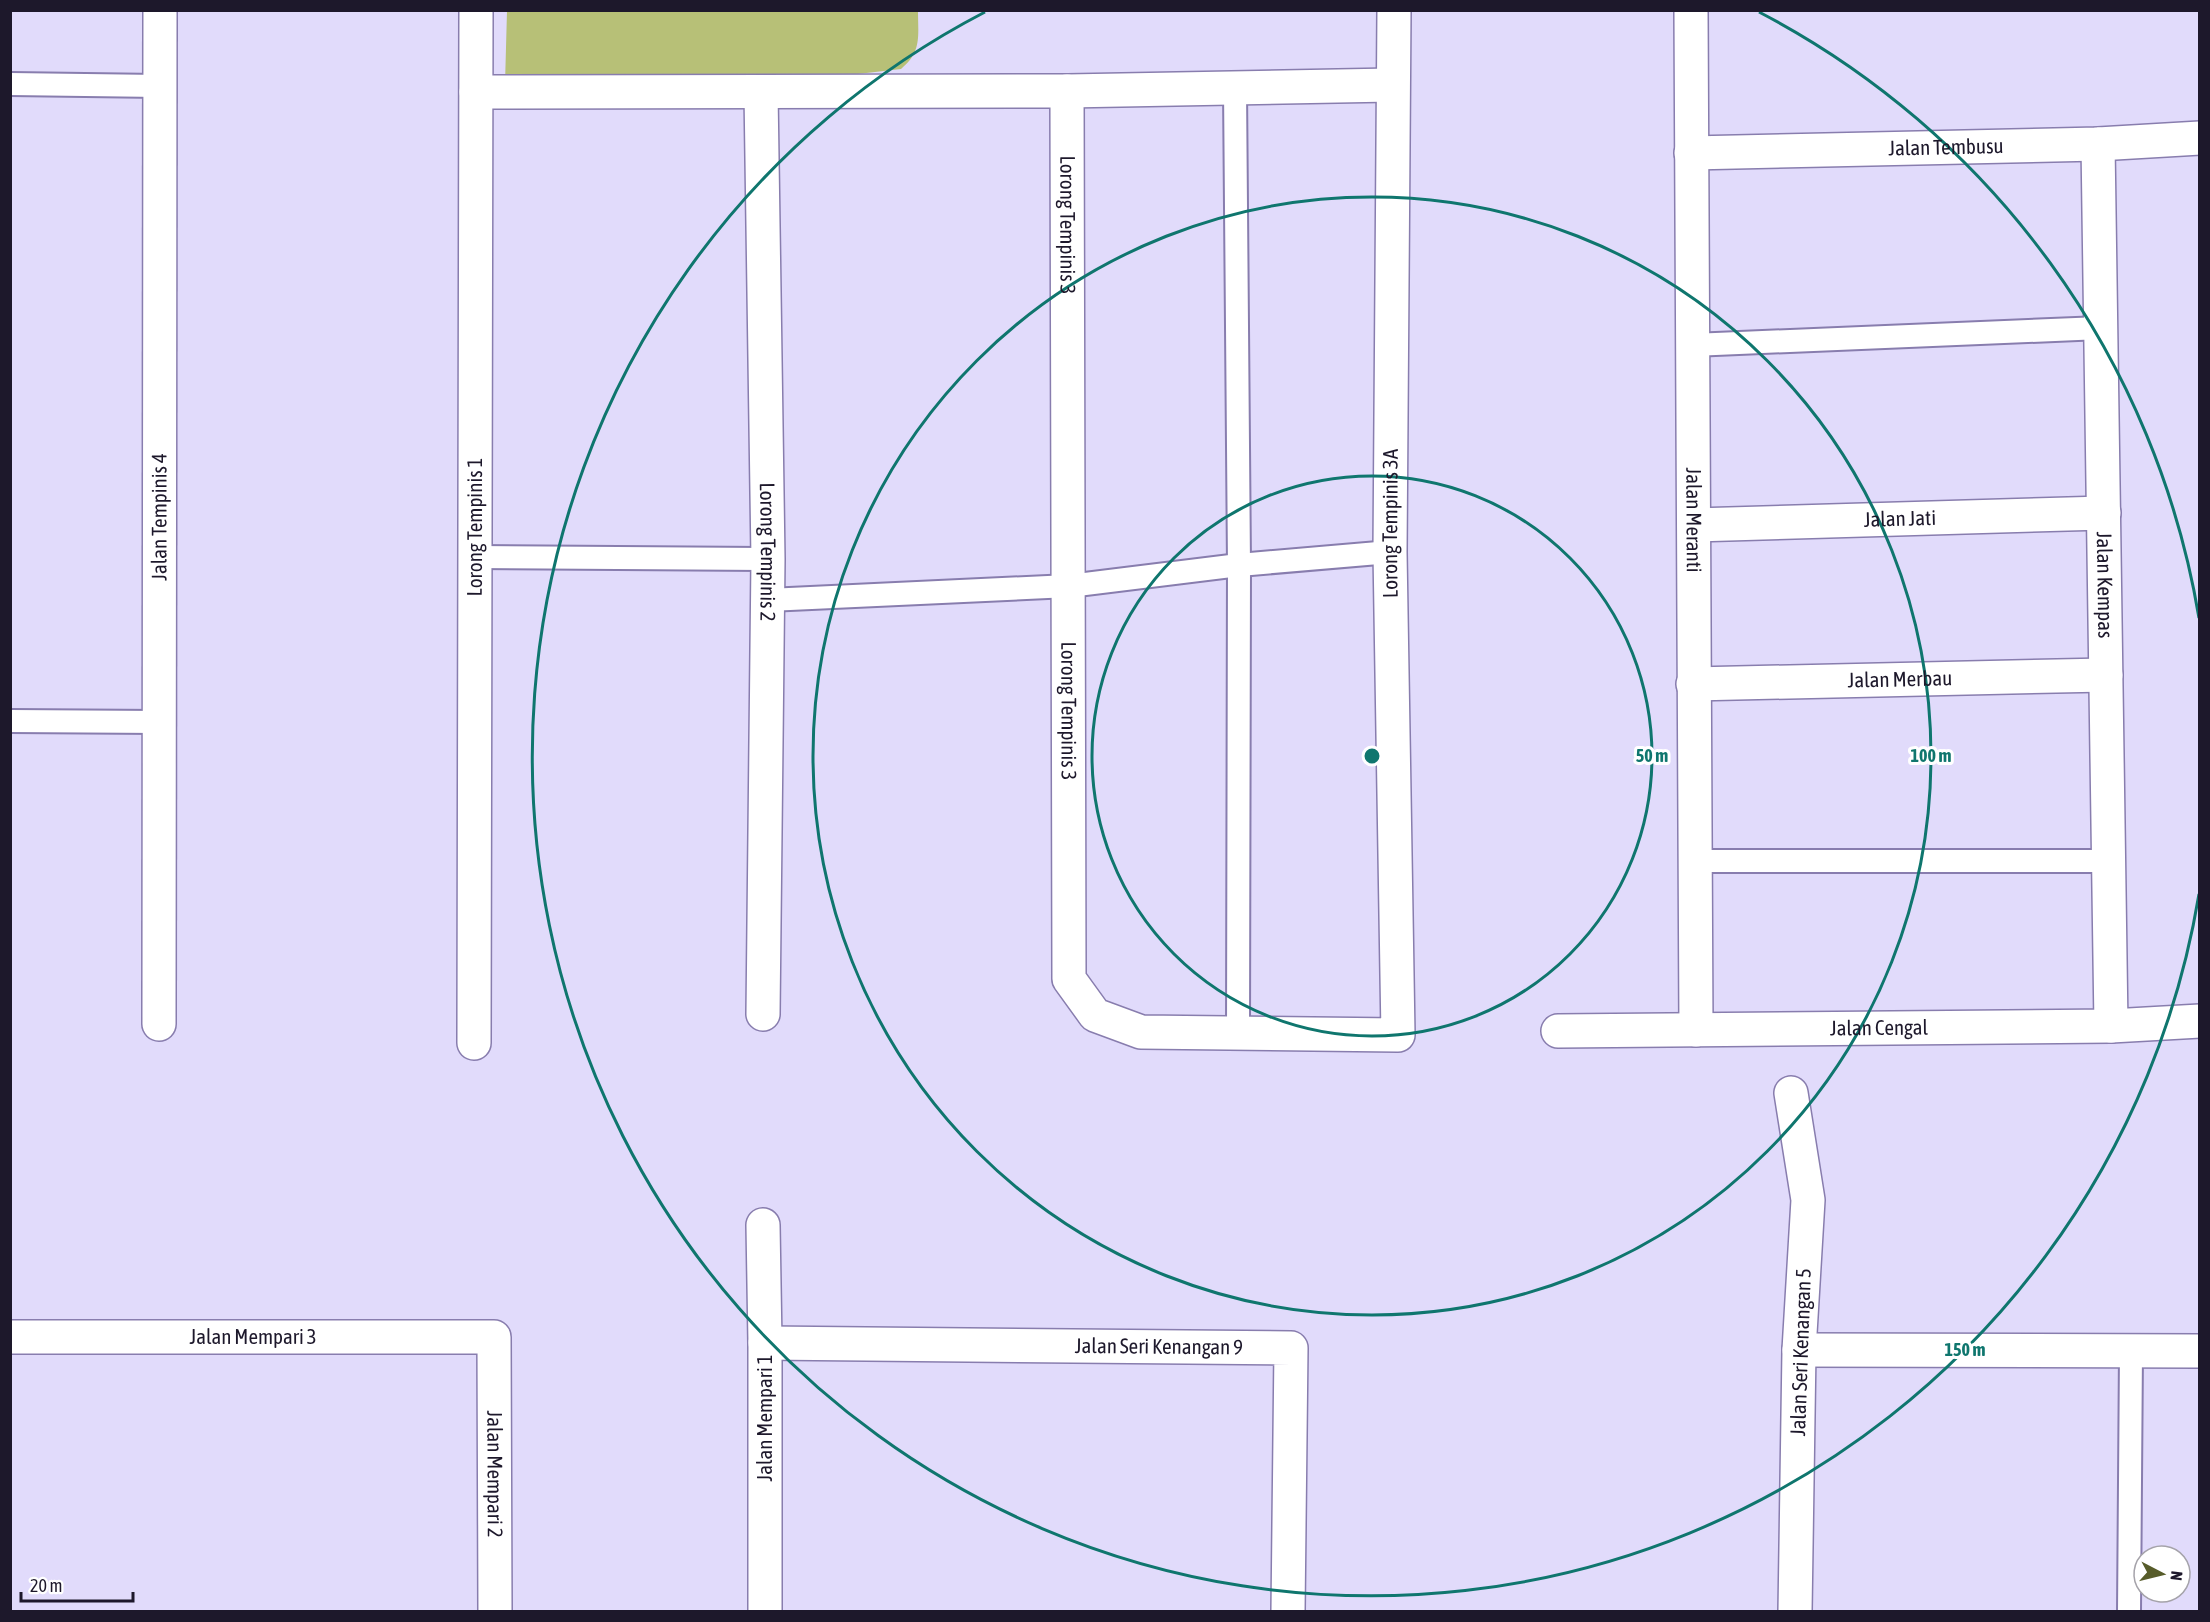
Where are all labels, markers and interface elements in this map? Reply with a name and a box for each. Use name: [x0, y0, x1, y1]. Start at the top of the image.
street label: Jalan Tembusu: [1888, 133, 2004, 160]
street label: Lorong Tempinis 3: [1056, 156, 1080, 294]
street label: Lorong Tempinis 3A: [1377, 448, 1402, 598]
street label: Jalan Tempinis 4: [146, 453, 171, 581]
street label: Lorong Tempinis 1: [462, 458, 486, 596]
street label: Jalan Meranti: [1682, 467, 1707, 573]
street label: Lorong Tempinis 2: [756, 482, 781, 622]
street label: Jalan Jati: [1863, 505, 1936, 531]
street label: Jalan Kempas: [2093, 531, 2118, 638]
street label: Lorong Tempinis 3: [1057, 642, 1082, 780]
street label: Jalan Merbau: [1847, 665, 1952, 692]
text: 50 m: [1636, 745, 1668, 766]
text: 100 m: [1911, 745, 1951, 766]
centre of rings: [1362, 746, 1382, 766]
street label: Jalan Cengal: [1830, 1015, 1929, 1040]
street label: Jalan Seri Kenangan 5: [1785, 1268, 1815, 1436]
street label: Jalan Mempari 3: [189, 1324, 317, 1348]
street label: Jalan Seri Kenangan 9: [1075, 1333, 1243, 1359]
text: 150 m: [1945, 1339, 1985, 1360]
street label: Jalan Mempari 1: [752, 1354, 776, 1482]
street label: Jalan Mempari 2: [483, 1410, 508, 1538]
north arrow: [2132, 1544, 2192, 1604]
scale bar: [21, 1565, 134, 1603]
text: N: [2167, 1570, 2186, 1582]
text: 20 m: [30, 1575, 62, 1596]

